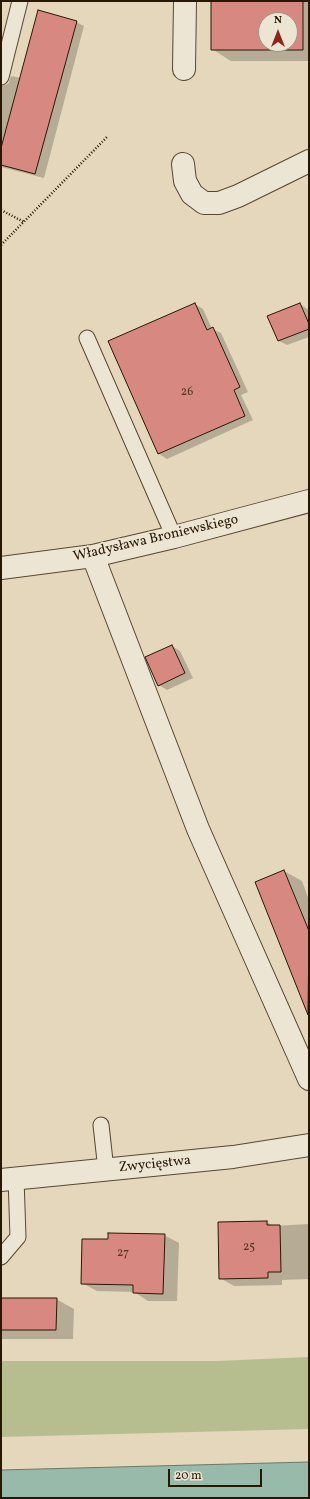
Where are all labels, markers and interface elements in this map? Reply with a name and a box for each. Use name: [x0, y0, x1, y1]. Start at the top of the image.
north arrow: [258, 12, 298, 52]
text: N: [274, 13, 282, 28]
house number: 26: [181, 386, 193, 400]
street label: Władysława Broniewskiego: [72, 512, 240, 566]
street label: Zwycięstwa: [118, 1153, 192, 1177]
house number: 25: [243, 1241, 255, 1255]
house number: 27: [117, 1247, 129, 1261]
scale bar: [170, 1461, 264, 1487]
text: 20 m: [175, 1468, 202, 1484]

